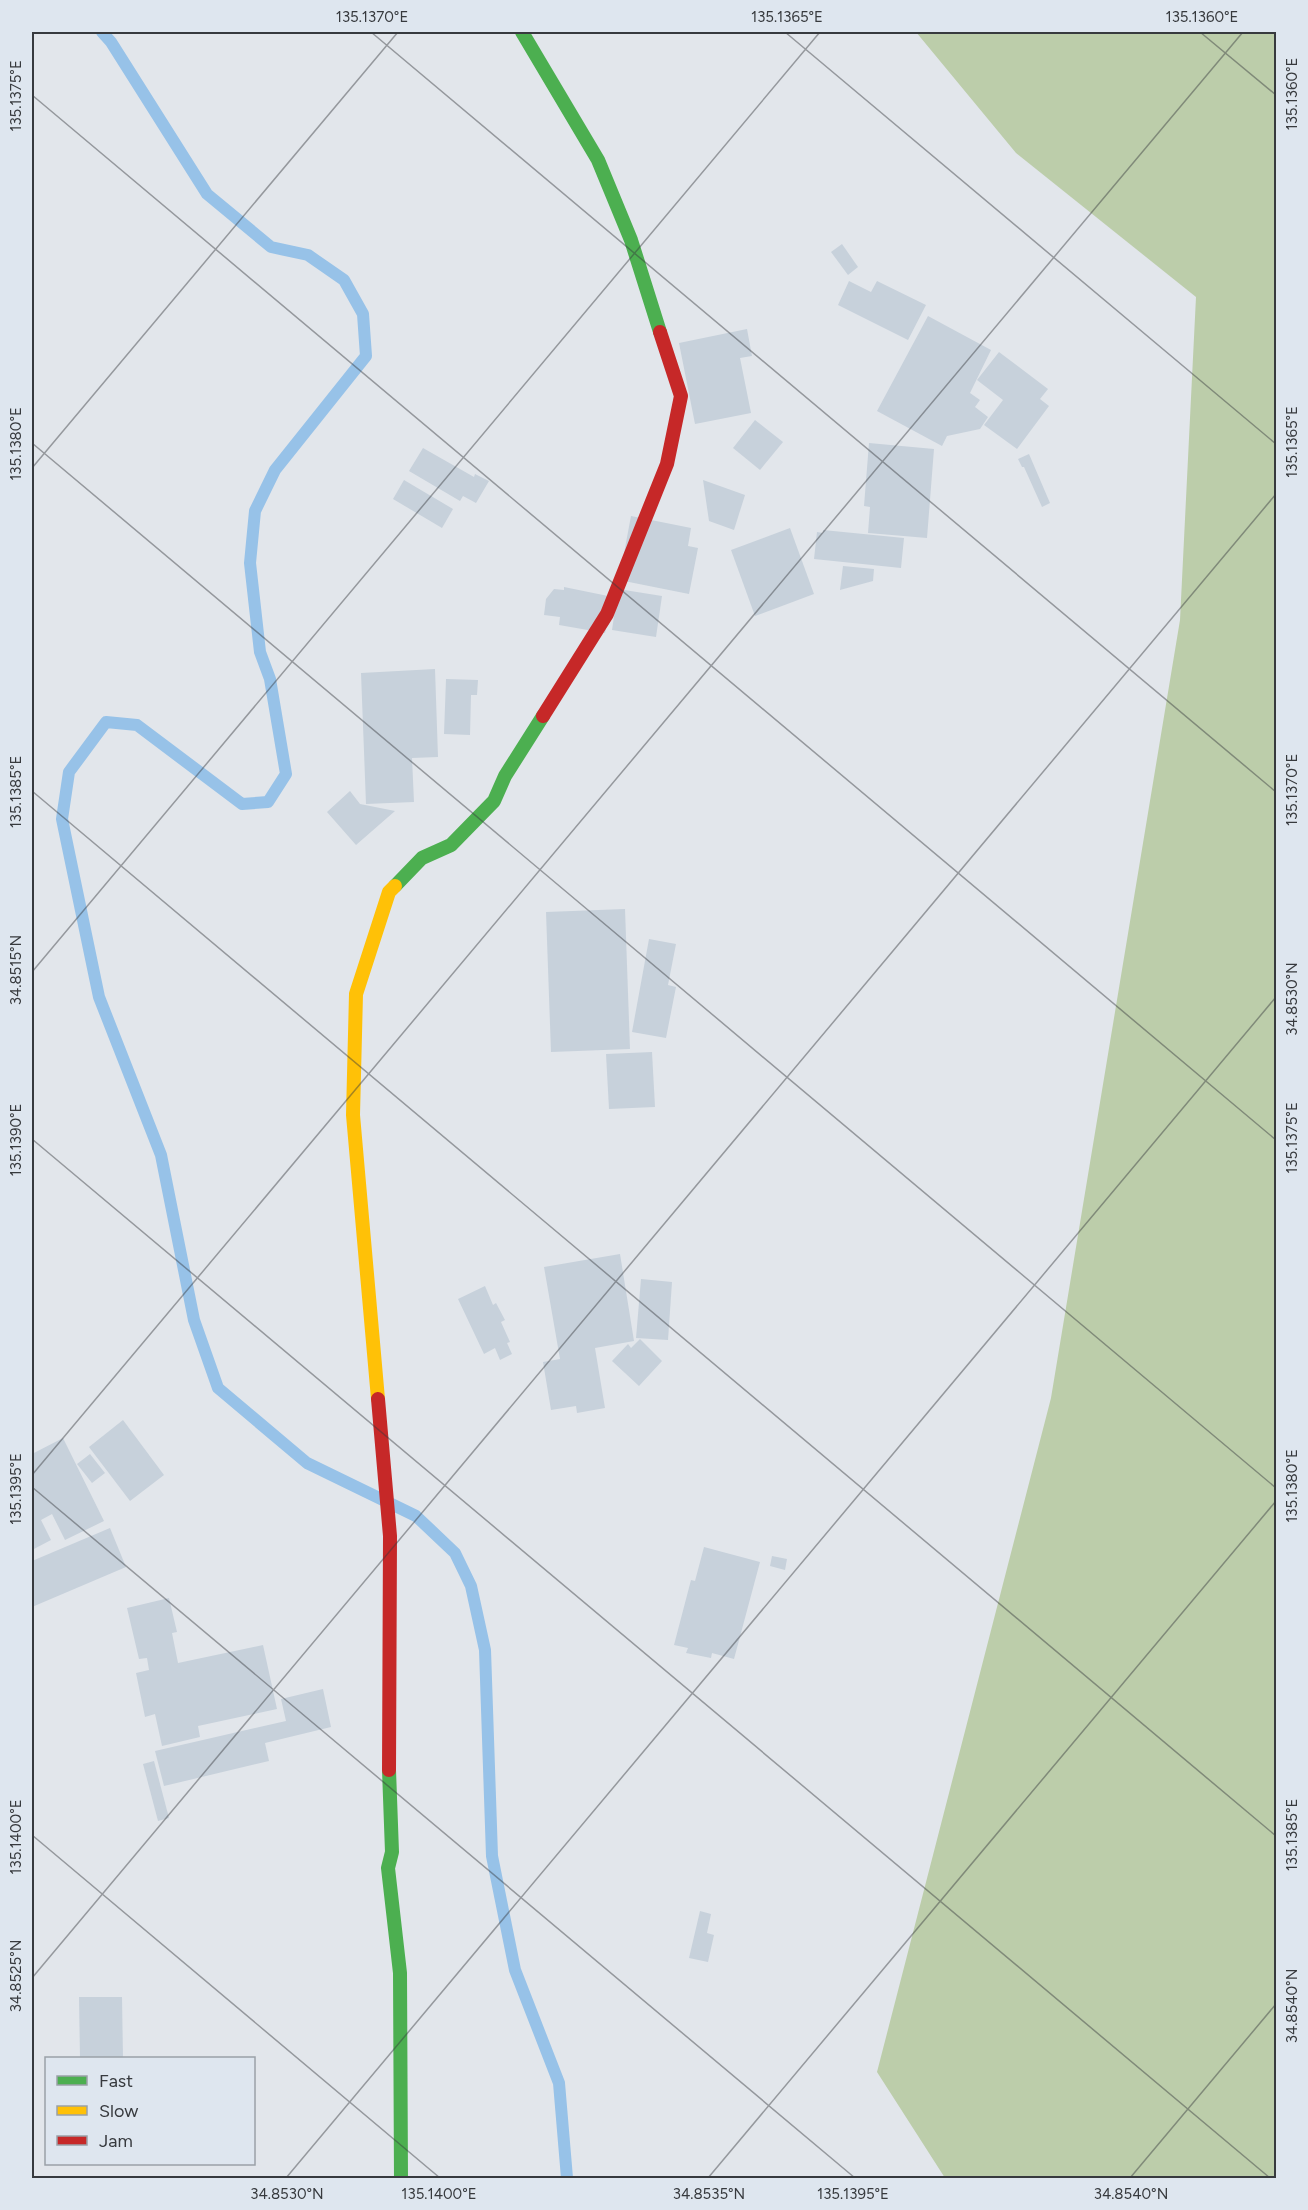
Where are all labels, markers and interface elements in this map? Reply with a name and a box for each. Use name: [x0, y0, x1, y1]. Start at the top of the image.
text: 135.1370°E: [336, 8, 408, 26]
text: 135.1365°E: [751, 8, 823, 26]
text: 135.1360°E: [1166, 8, 1238, 26]
text: 135.1360°E: [1283, 58, 1301, 130]
text: 135.1375°E: [7, 60, 25, 132]
text: 135.1365°E: [1283, 406, 1301, 478]
text: 135.1380°E: [7, 407, 25, 481]
text: 135.1370°E: [1283, 754, 1301, 826]
text: 135.1385°E: [7, 756, 25, 828]
text: 34.8515°N: [7, 935, 25, 1005]
text: 34.8530°N: [1283, 962, 1301, 1036]
text: 135.1375°E: [1283, 1102, 1301, 1174]
text: 135.1390°E: [7, 1104, 25, 1176]
text: 135.1380°E: [1283, 1449, 1301, 1523]
text: 135.1395°E: [7, 1453, 25, 1525]
text: 135.1400°E: [7, 1799, 25, 1875]
text: 135.1385°E: [1283, 1799, 1301, 1871]
text: 34.8525°N: [7, 1940, 25, 2012]
text: 34.8540°N: [1283, 1969, 1301, 2043]
legend: [45, 2057, 255, 2165]
text: Fast: [99, 2070, 133, 2092]
text: Slow: [99, 2100, 138, 2122]
text: Jam: [99, 2130, 133, 2152]
text: 34.8530°N: [250, 2185, 324, 2203]
text: 135.1400°E: [401, 2185, 477, 2203]
text: 34.8535°N: [673, 2185, 745, 2203]
text: 135.1395°E: [817, 2185, 889, 2203]
text: 34.8540°N: [1094, 2185, 1168, 2203]

